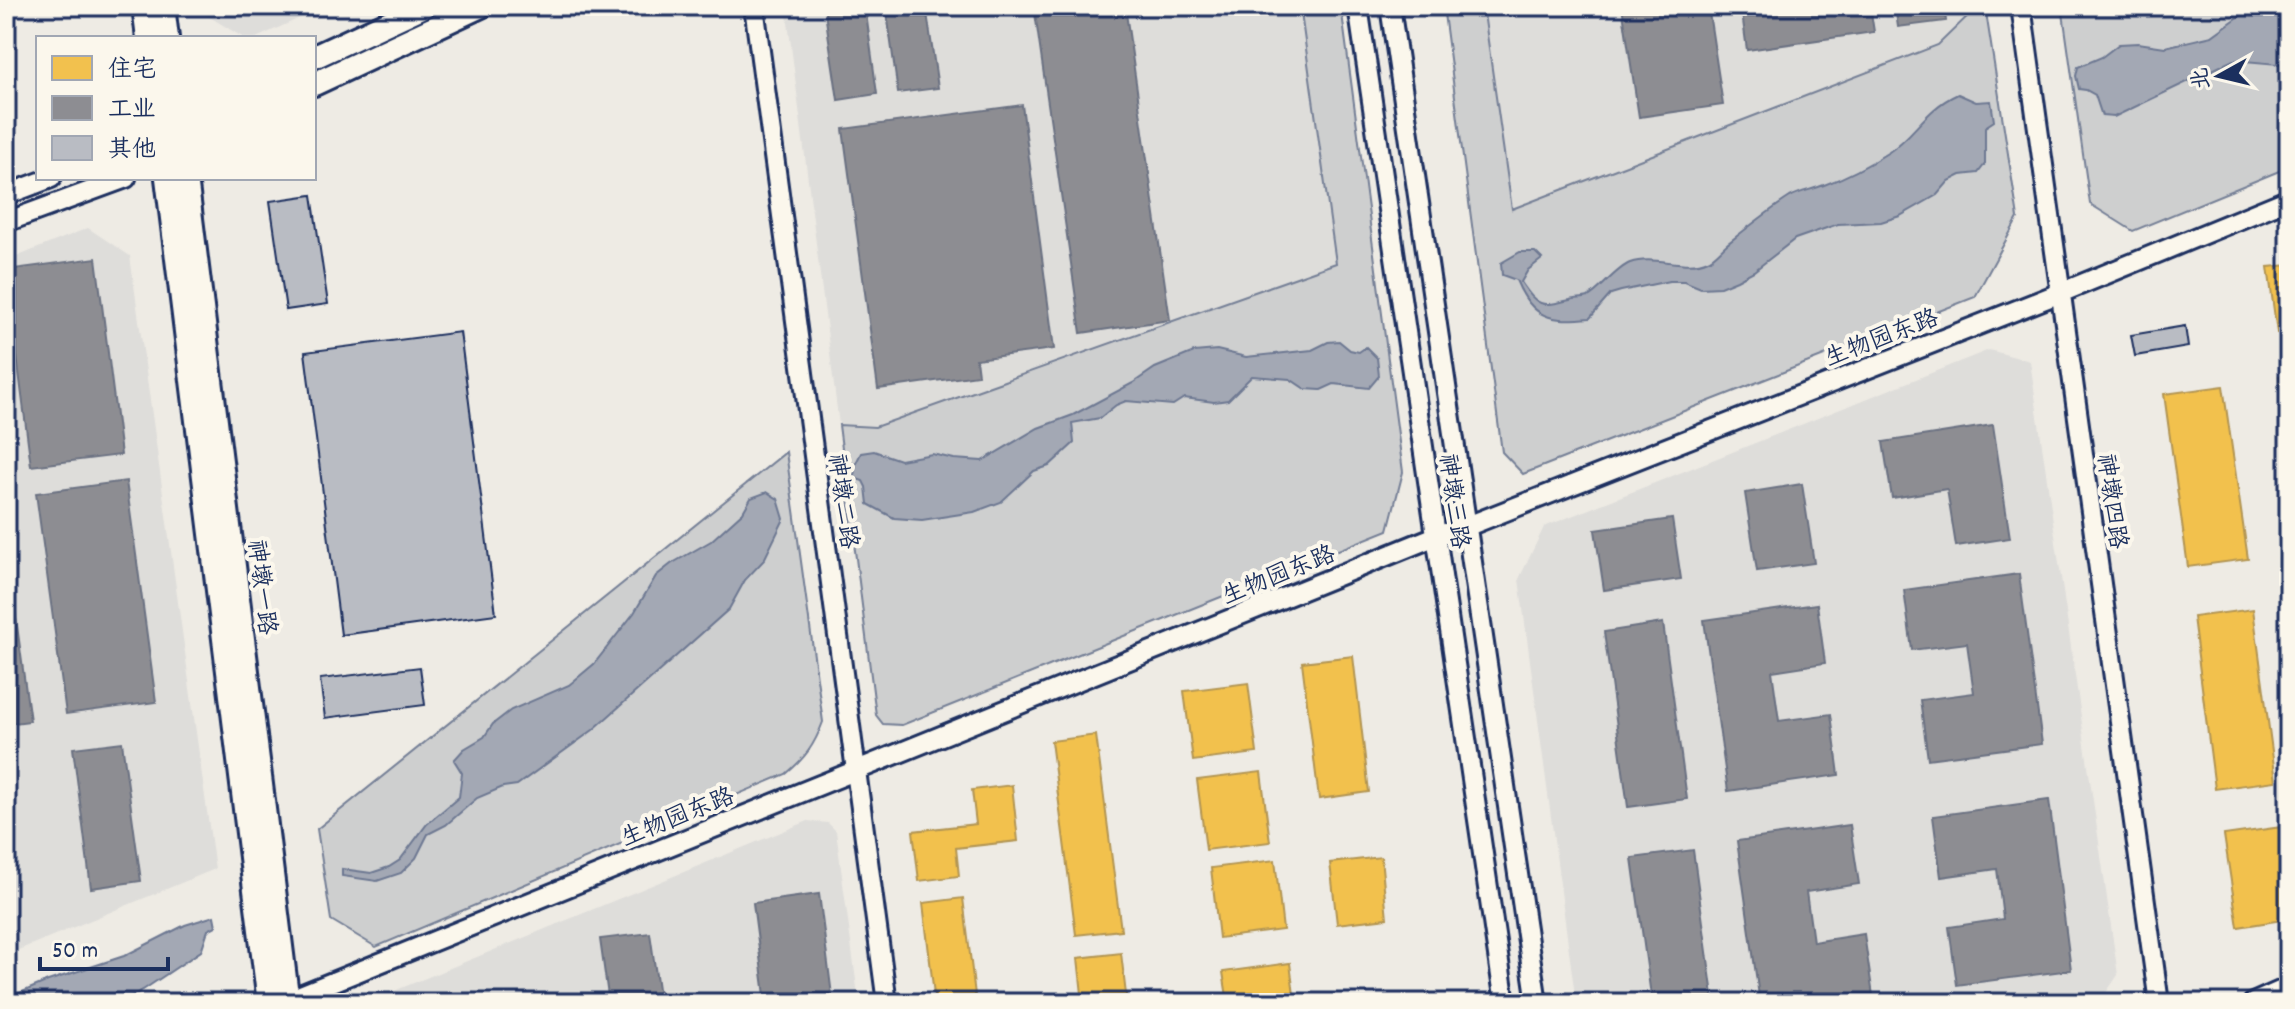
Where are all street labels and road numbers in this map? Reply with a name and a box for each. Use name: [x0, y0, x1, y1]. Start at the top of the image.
street label: 生物园东路: [1820, 302, 1944, 377]
street label: 神墩二路: [818, 452, 865, 551]
street label: 神墩三路: [1429, 452, 1476, 551]
street label: 神墩四路: [2087, 452, 2134, 551]
street label: 神墩一路: [237, 538, 283, 637]
street label: 生物园东路: [1217, 539, 1341, 615]
street label: 生物园东路: [616, 781, 740, 857]

